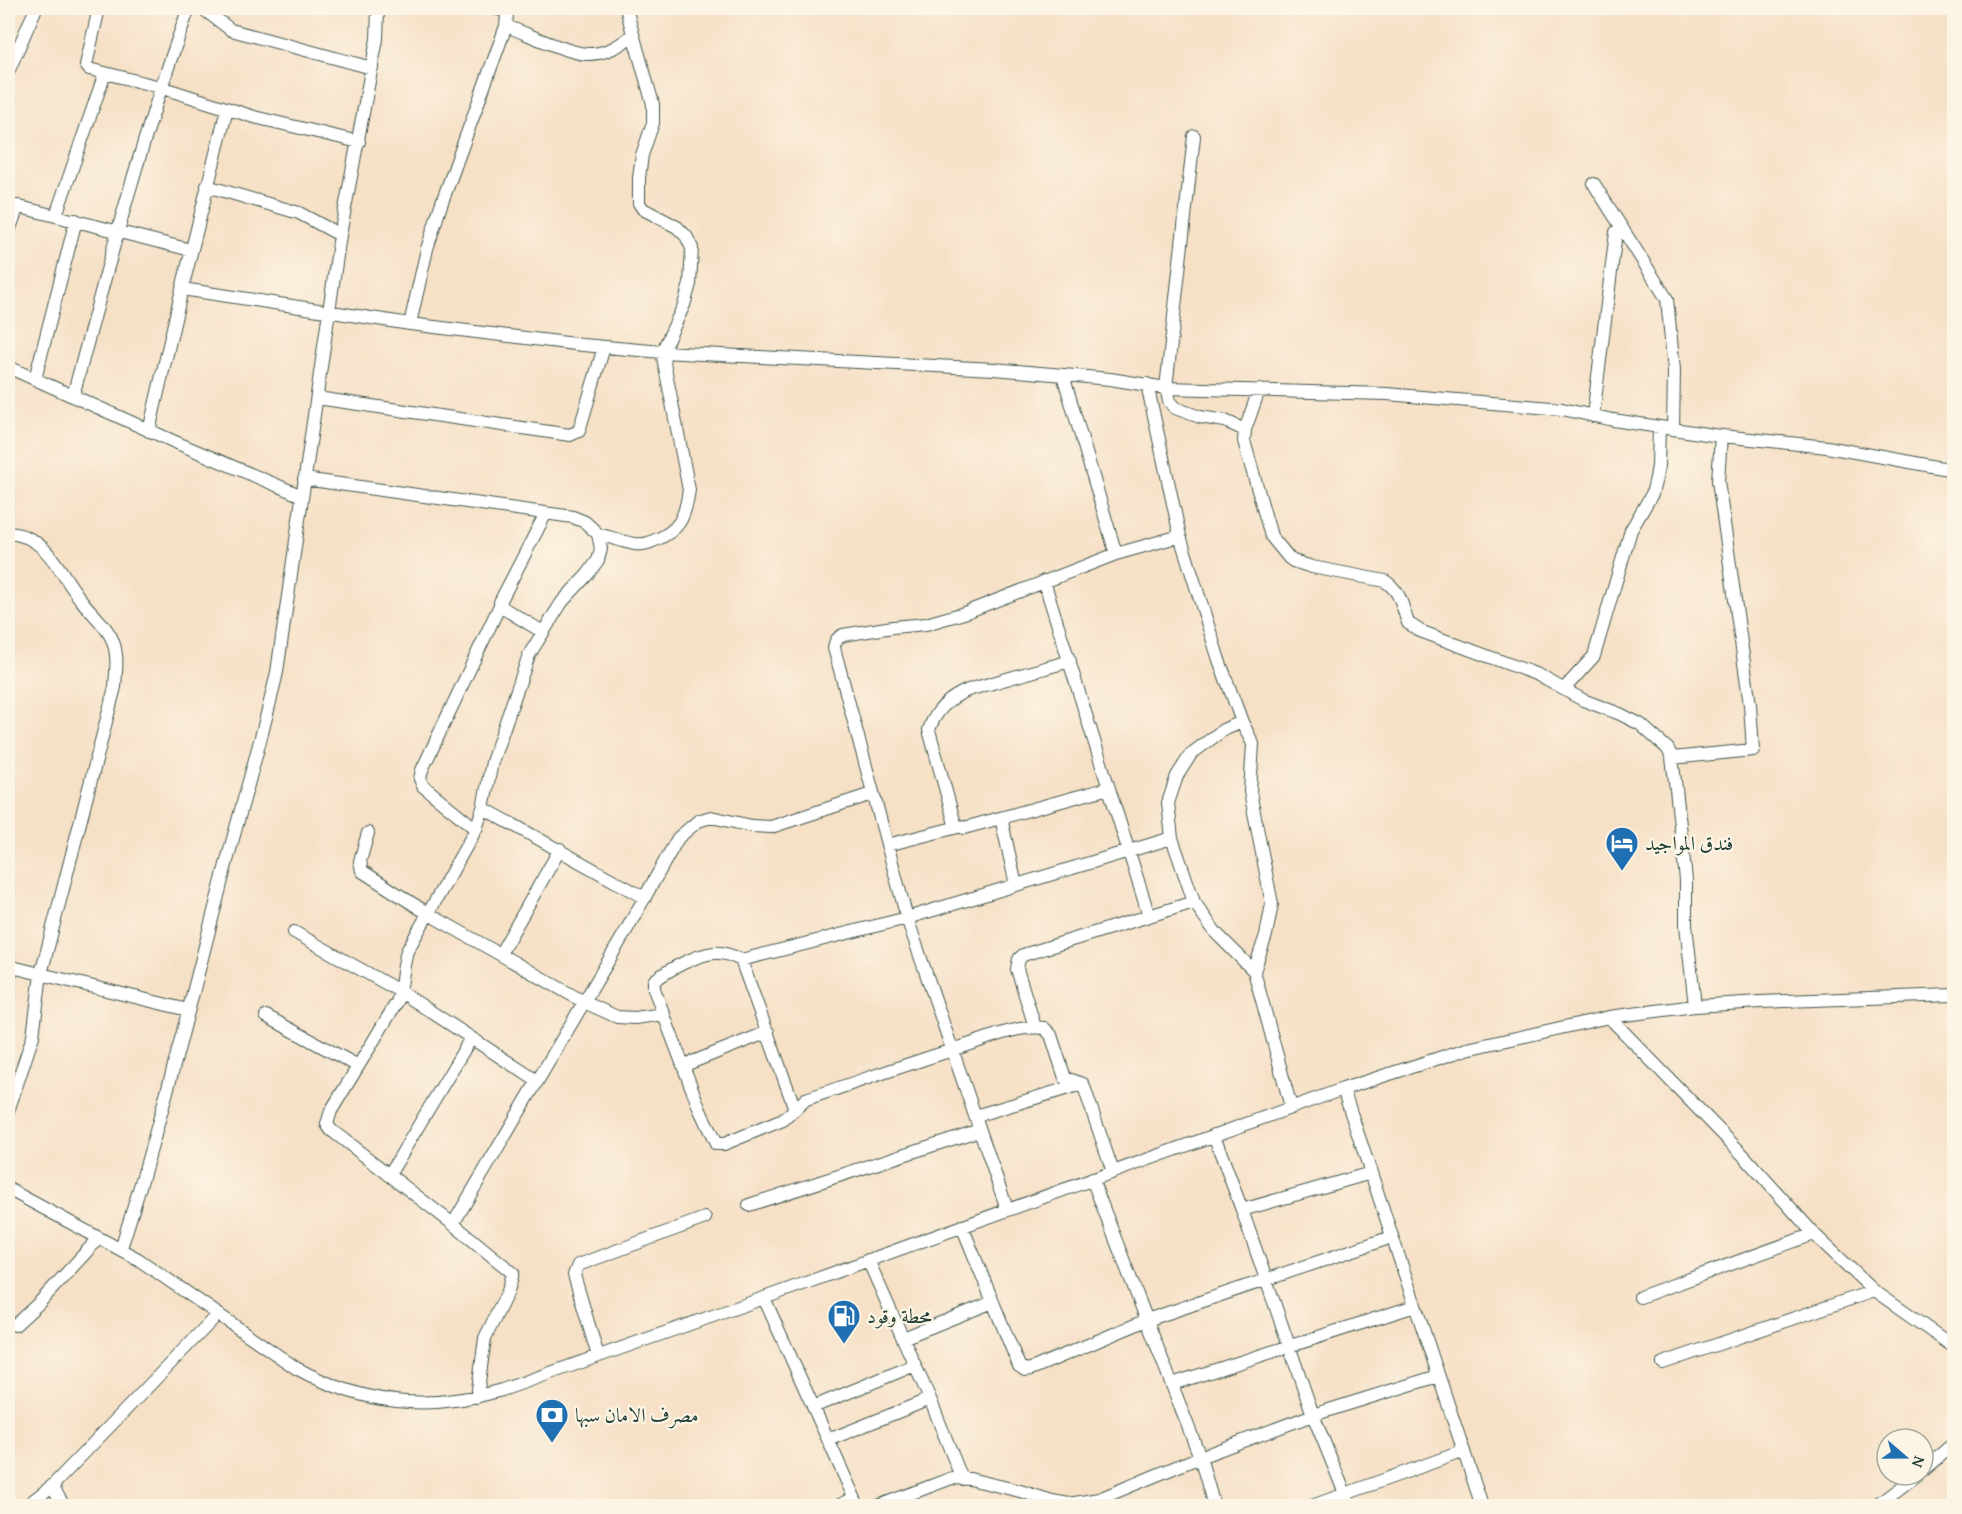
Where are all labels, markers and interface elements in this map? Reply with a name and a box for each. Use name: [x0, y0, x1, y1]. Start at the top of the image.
hotel icon: فندق المواجيد: [1604, 825, 1640, 872]
place label: فندق المواجيد: [1645, 828, 1733, 857]
fuel station icon: محطة وقود: [826, 1298, 862, 1345]
place label: محطة وقود: [867, 1301, 932, 1330]
bank icon: مصرف الامان سبها: [534, 1397, 570, 1444]
place label: مصرف الامان سبها: [575, 1400, 699, 1429]
north arrow: [1875, 1427, 1935, 1487]
text: N: [1906, 1453, 1932, 1472]

